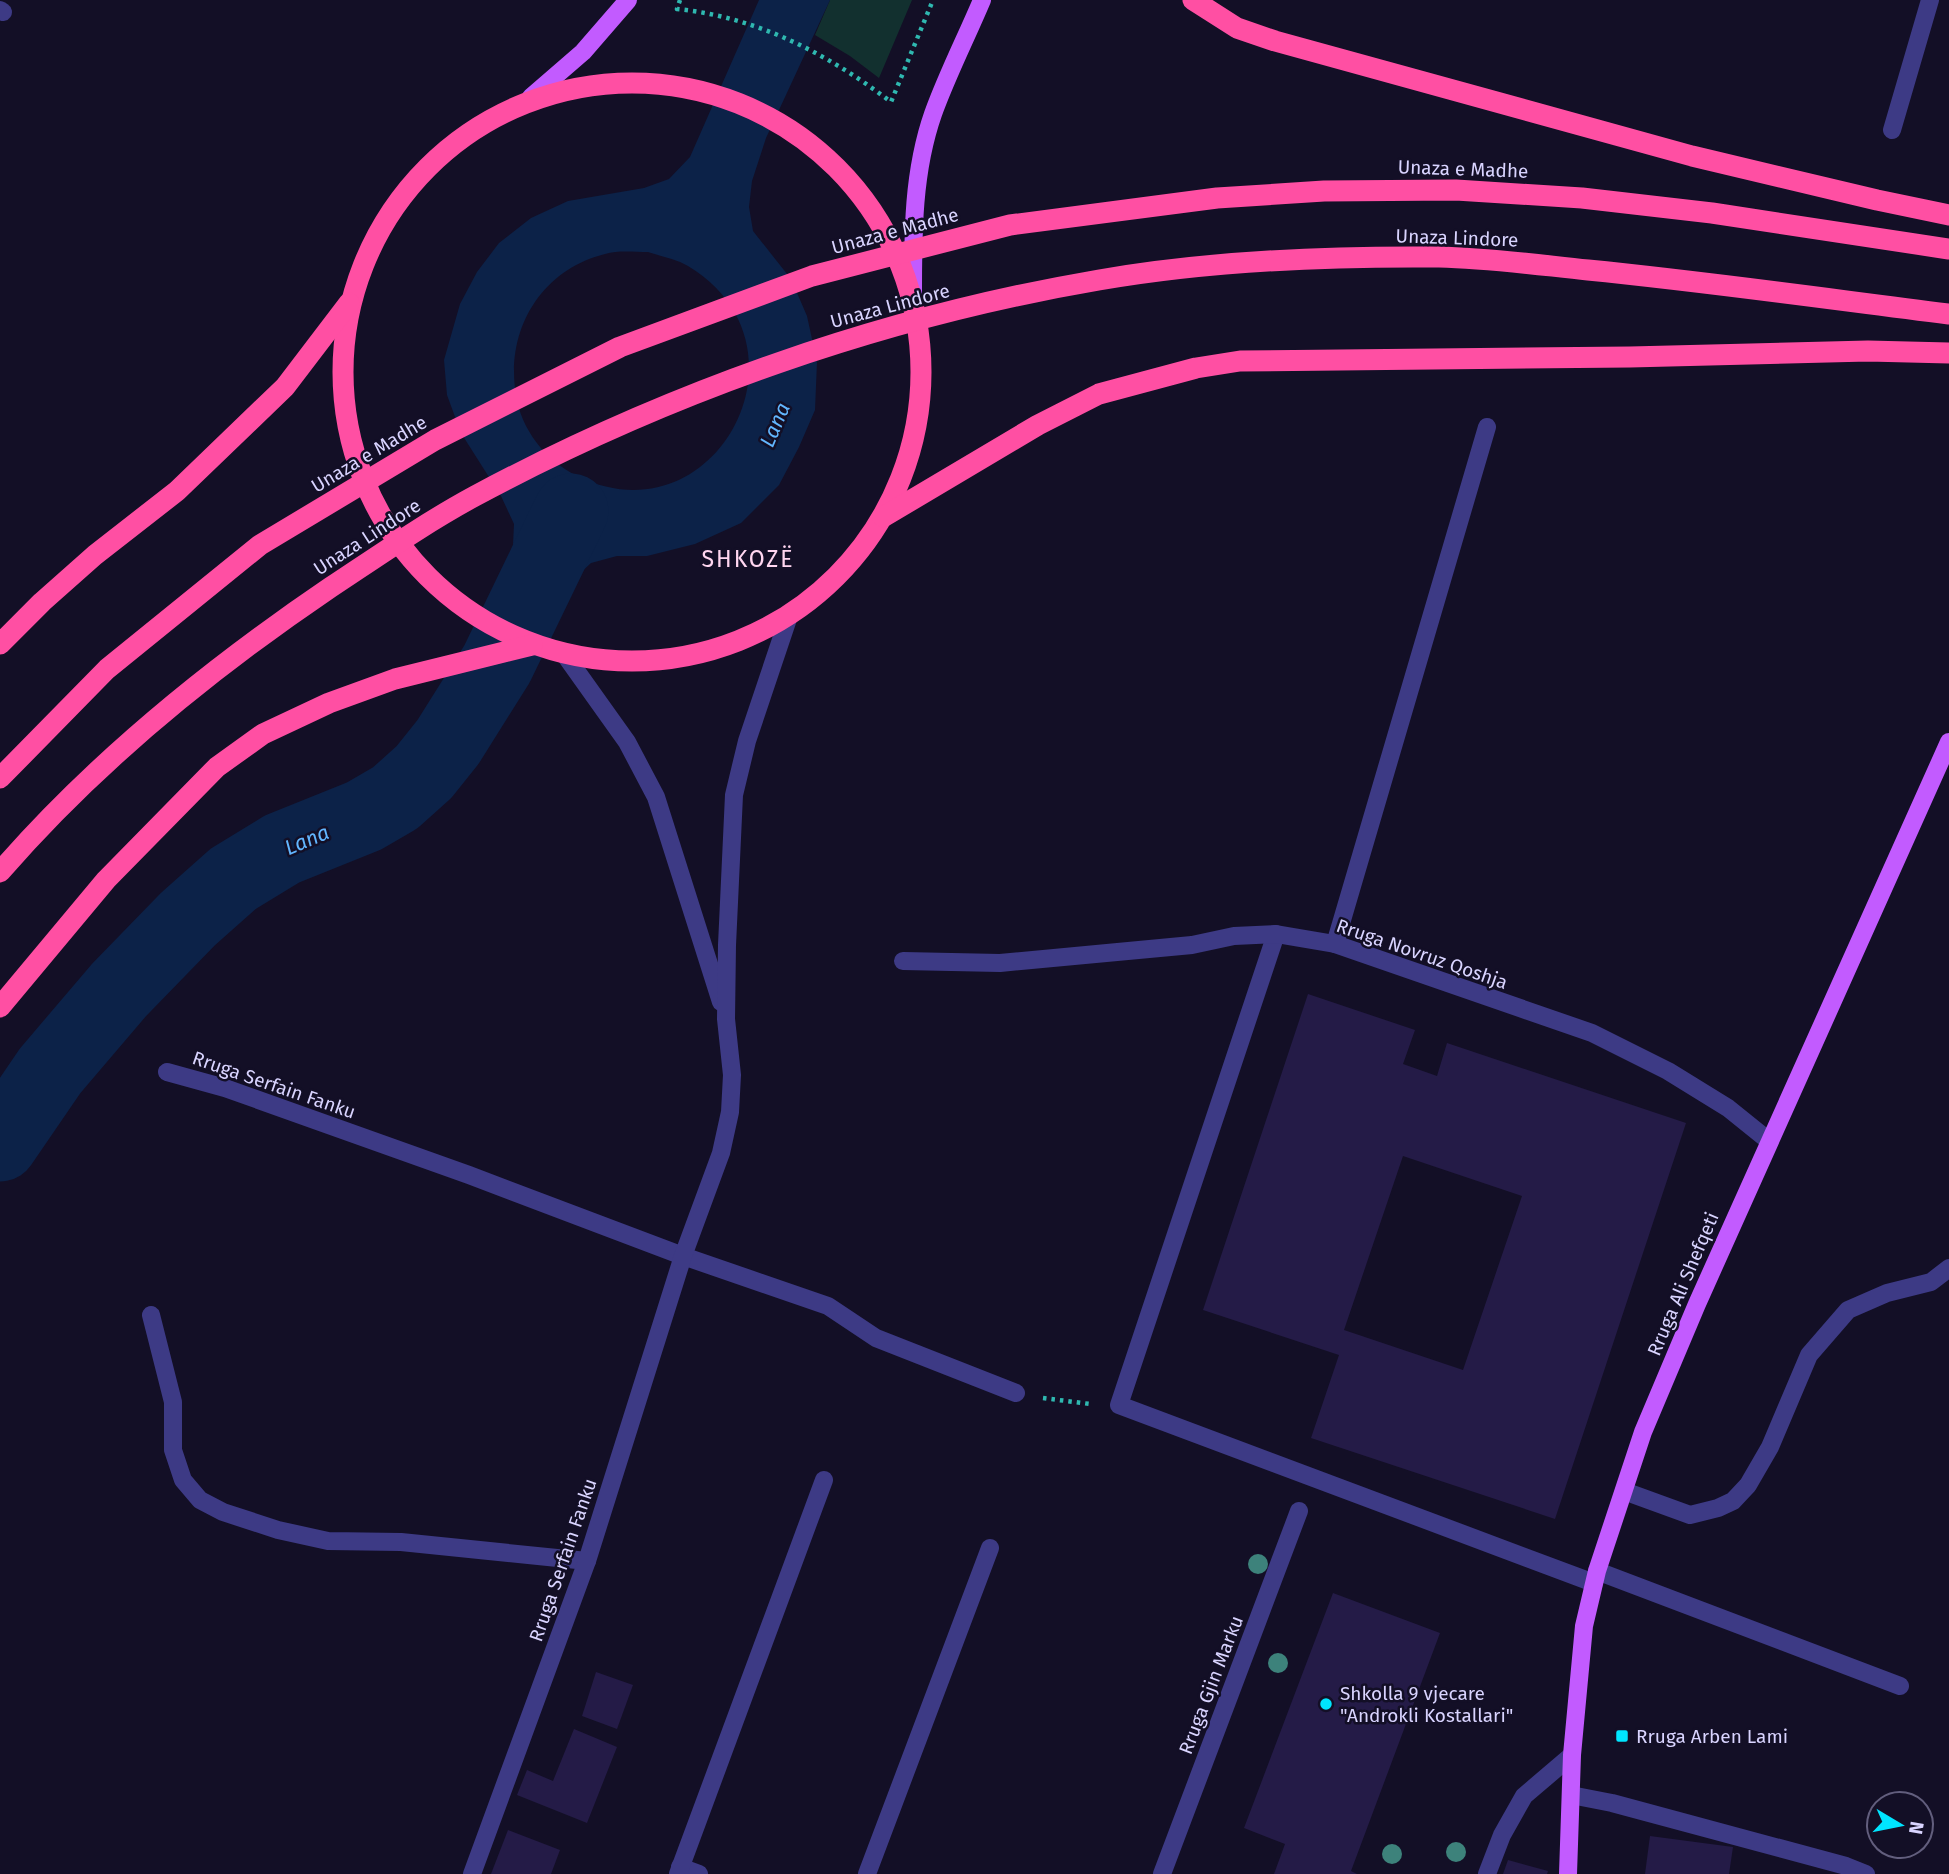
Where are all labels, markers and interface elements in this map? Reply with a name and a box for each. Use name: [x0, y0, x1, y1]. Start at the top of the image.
street label: Unaza e Madhe: [1397, 155, 1529, 183]
street label: Unaza e Madhe: [829, 203, 961, 259]
street label: Unaza Lindore: [1395, 224, 1519, 252]
street label: Unaza Lindore: [828, 279, 952, 333]
water label: Lana: [754, 399, 796, 451]
street label: Unaza e Madhe: [307, 410, 431, 498]
street label: Unaza Lindore: [309, 494, 425, 580]
district label: SHKOZË: [701, 545, 795, 573]
water label: Lana: [281, 819, 333, 861]
street label: Rruga Novruz Qoshja: [1333, 914, 1511, 994]
street label: Rruga Serfain Fanku: [189, 1046, 359, 1124]
street label: Rruga Ali Shefqeti: [1642, 1209, 1724, 1359]
street label: Rruga Serfain Fanku: [524, 1475, 602, 1645]
street label: Rruga Gjin Marku: [1174, 1612, 1248, 1758]
place label: Shkolla 9 vjecare "Androkli Kostallari": [1340, 1682, 1513, 1727]
marker: Shkolla 9 vjecare "Androkli Kostallari": [1318, 1696, 1334, 1712]
place label: Rruga Arben Lami: [1636, 1725, 1788, 1748]
marker: Rruga Arben Lami: [1614, 1728, 1630, 1744]
north arrow: [1865, 1790, 1935, 1860]
text: N: [1904, 1820, 1929, 1836]

